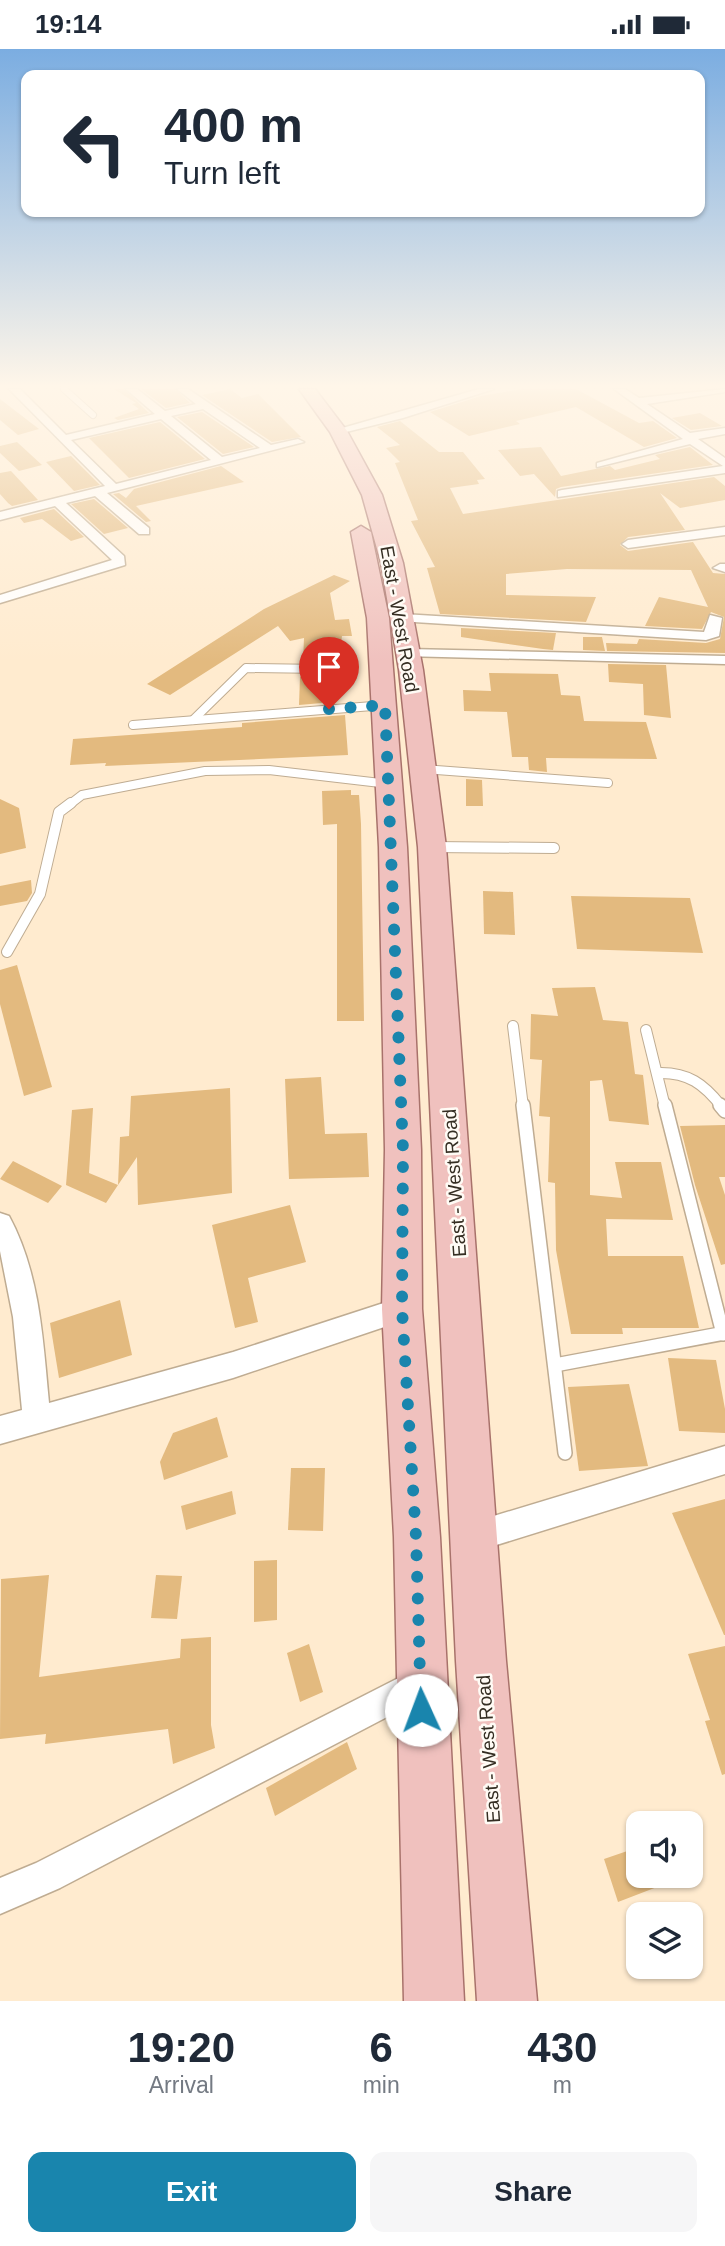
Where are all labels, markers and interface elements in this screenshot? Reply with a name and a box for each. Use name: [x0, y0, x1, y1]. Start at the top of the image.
text: 19:14: [35, 9, 102, 39]
icon: left: [49, 98, 140, 189]
text: 400 m: [164, 98, 303, 152]
text: Turn left: [164, 155, 280, 191]
street label: East - West Road: [376, 544, 423, 694]
pin: [299, 637, 359, 709]
icon: arrive: [310, 648, 348, 686]
street label: East - West Road: [439, 1108, 470, 1258]
position arrow: [384, 1673, 458, 1747]
street label: East - West Road: [473, 1674, 504, 1824]
map controls: [626, 1811, 703, 1979]
button: sound: [626, 1811, 703, 1888]
button: layers: [626, 1902, 703, 1979]
text: 19:20: [128, 2024, 235, 2071]
text: 6: [369, 2024, 393, 2071]
text: 430: [527, 2024, 597, 2071]
text: Arrival: [149, 2072, 214, 2098]
text: min: [363, 2072, 400, 2098]
text: m: [553, 2072, 572, 2098]
button: Exit: [28, 2152, 356, 2232]
button: Share: [370, 2152, 697, 2232]

